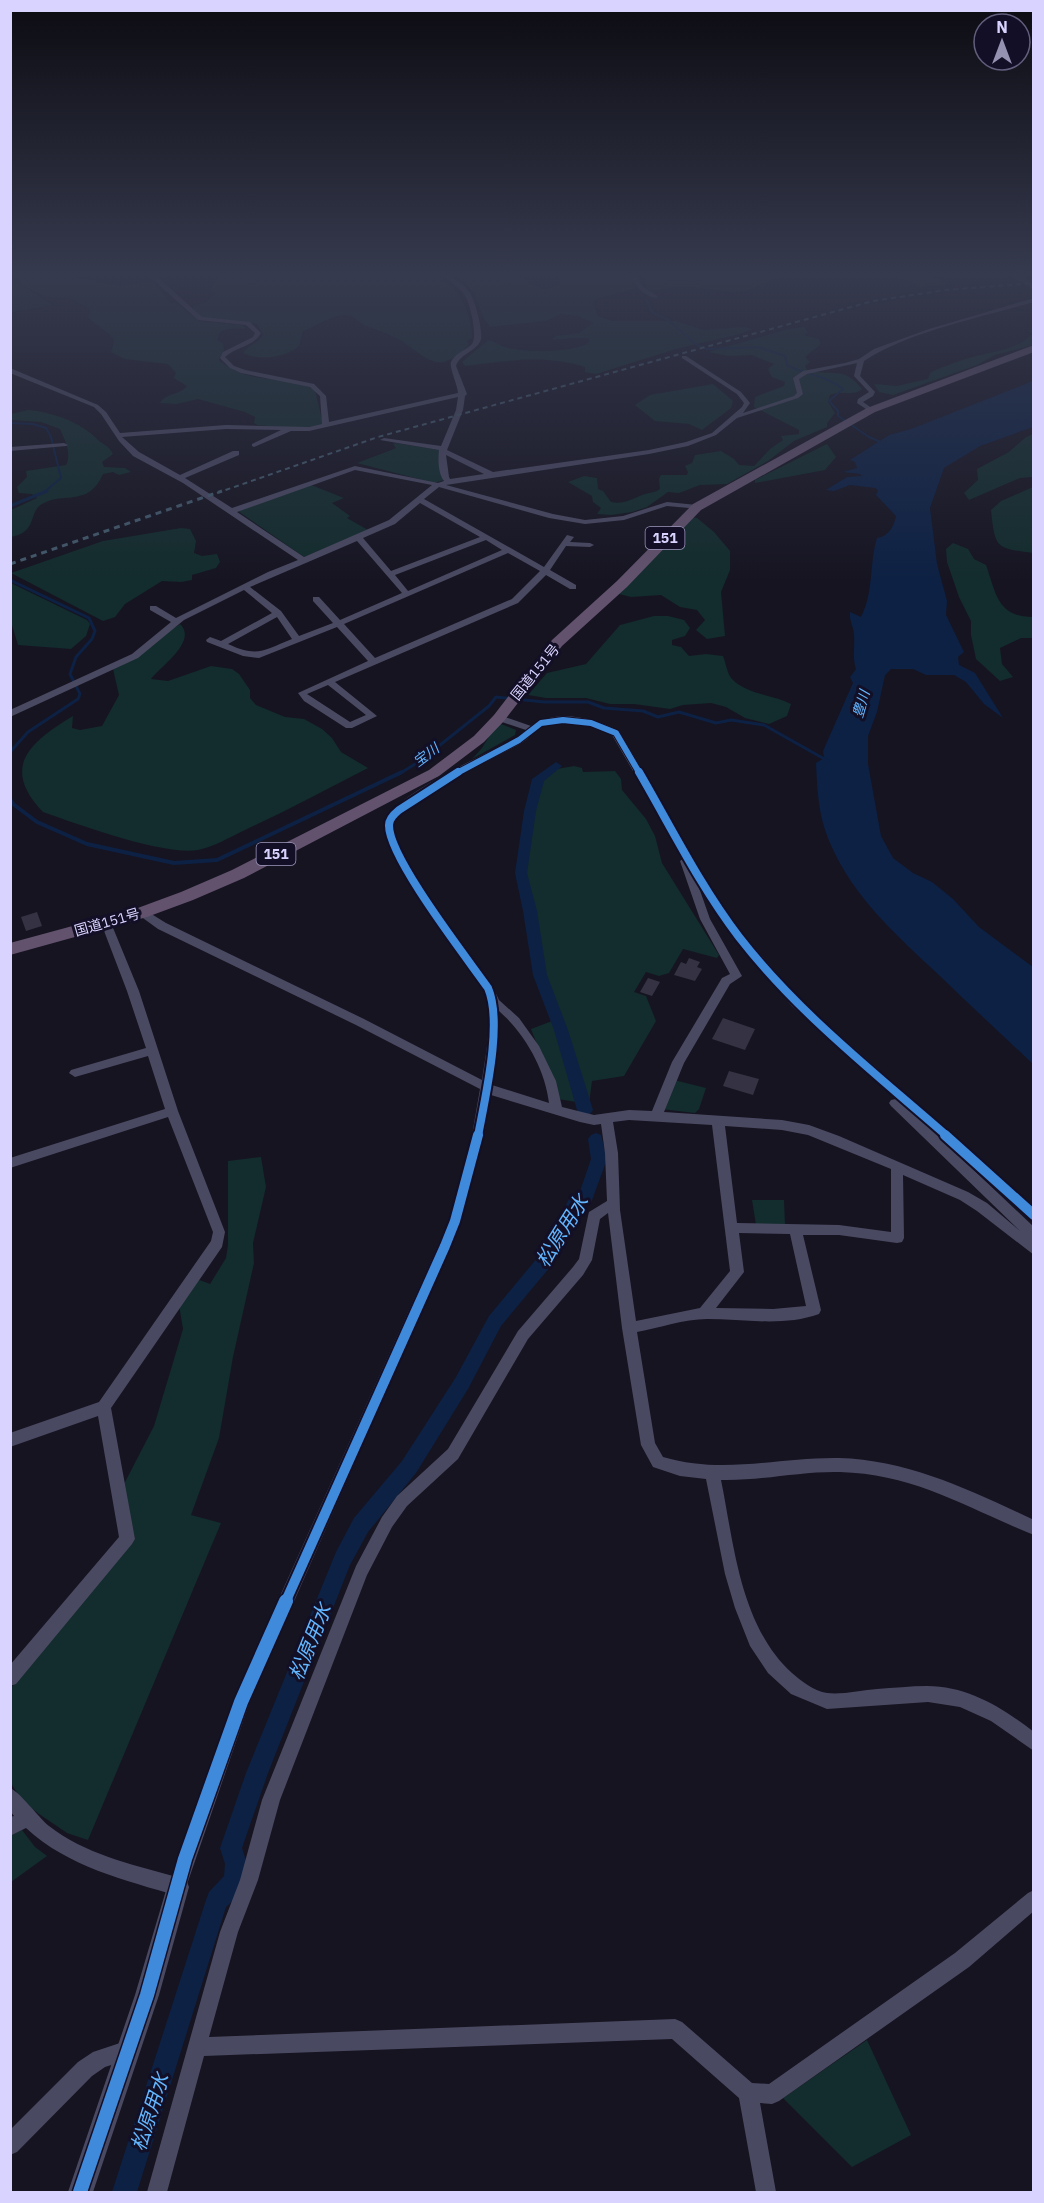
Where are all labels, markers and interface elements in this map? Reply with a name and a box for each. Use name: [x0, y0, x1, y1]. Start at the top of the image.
north arrow: [972, 12, 1032, 72]
text: N: [996, 17, 1008, 37]
road number: 151: [646, 527, 684, 549]
street label: 国道151号: [507, 640, 563, 704]
water label: 豊川: [848, 686, 874, 720]
water label: 宝川: [409, 738, 444, 771]
road number: 151: [256, 843, 296, 865]
street label: 国道151号: [72, 904, 142, 940]
water label: 松原用水: [529, 1188, 595, 1272]
water label: 松原用水: [282, 1598, 338, 1684]
water label: 松原用水: [124, 2068, 175, 2154]

